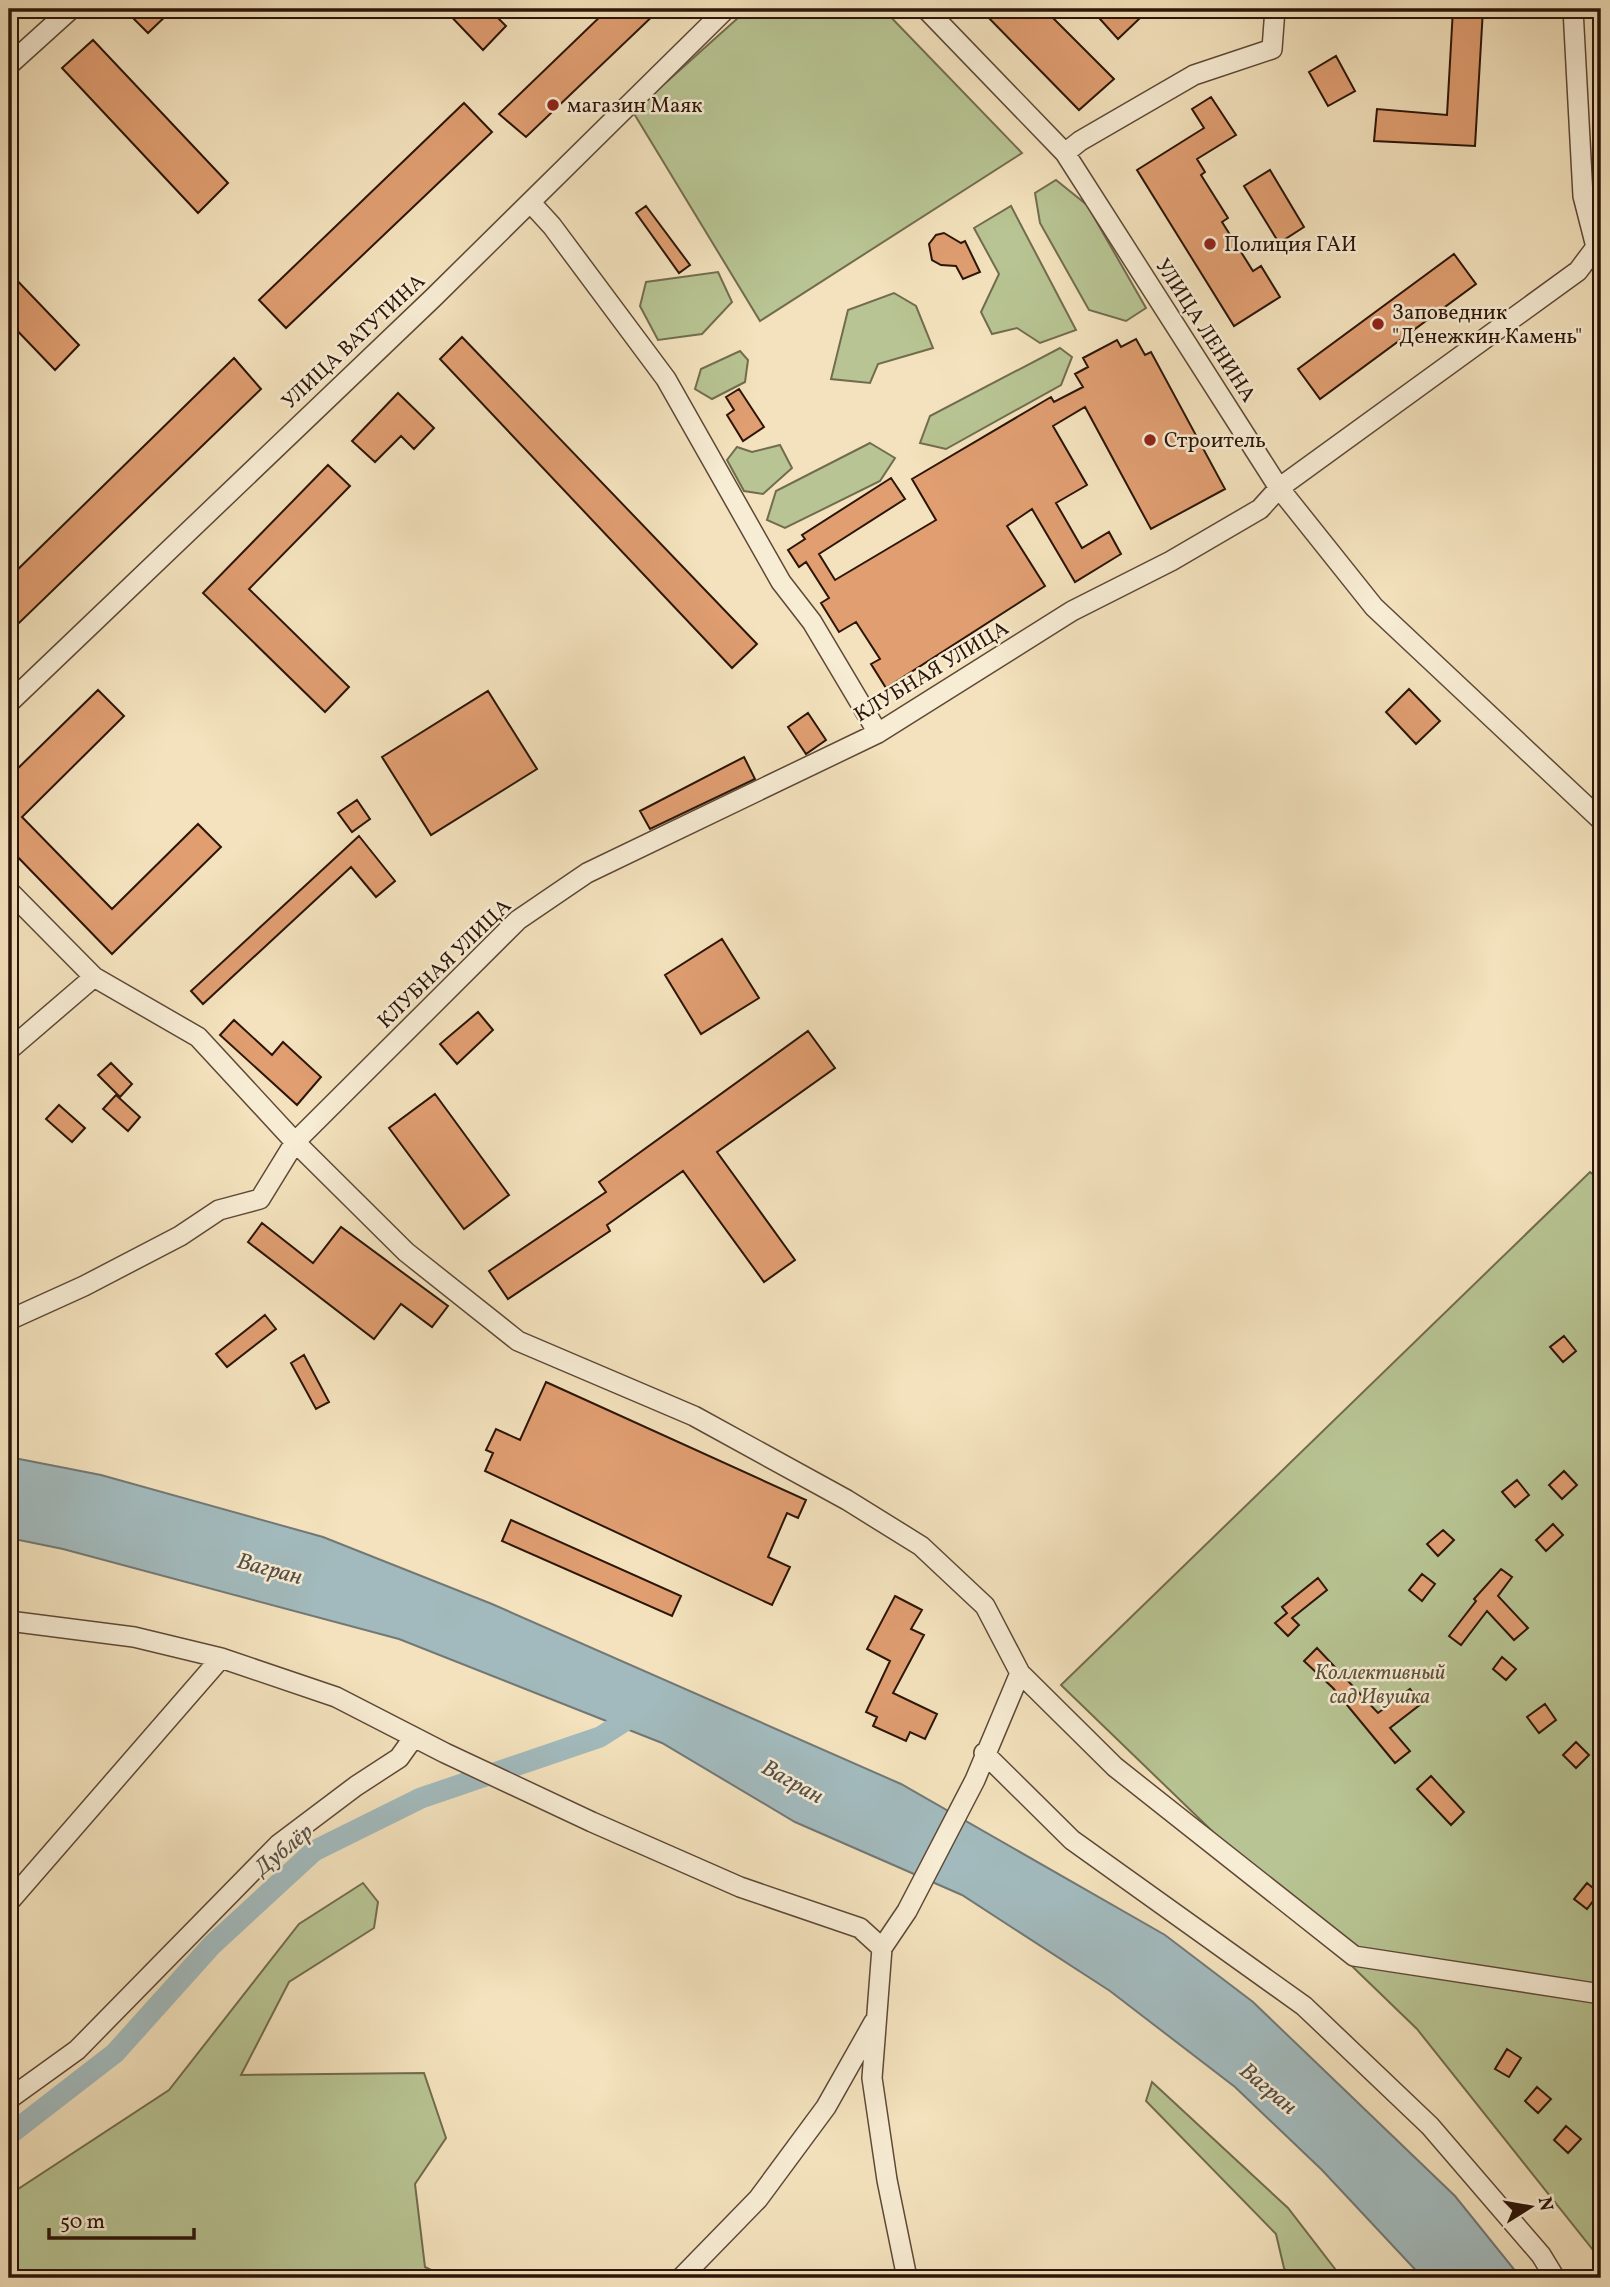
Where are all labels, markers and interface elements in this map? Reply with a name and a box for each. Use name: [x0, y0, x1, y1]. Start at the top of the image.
place label: магазин Маяк: [567, 92, 703, 121]
marker: магазин Маяк: [545, 97, 561, 113]
place label: Полиция ГАИ: [1224, 231, 1357, 260]
marker: Полиция ГАИ: [1202, 236, 1218, 252]
street label: УЛИЦА ЛЕНИНА: [1147, 253, 1262, 408]
street label: УЛИЦА ВАТУТИНА: [276, 268, 432, 416]
place label: Заповедник "Денежкин Камень": [1392, 299, 1582, 352]
marker: Заповедник "Денежкин Камень": [1370, 316, 1386, 332]
place label: Строитель: [1164, 427, 1266, 456]
marker: Строитель: [1142, 432, 1158, 448]
street label: КЛУБНАЯ УЛИЦА: [849, 614, 1015, 730]
street label: КЛУБНАЯ УЛИЦА: [372, 892, 519, 1036]
water label: Вагран: [233, 1546, 306, 1594]
park label: Коллективный сад Ивушка: [1314, 1659, 1446, 1712]
water label: Вагран: [755, 1753, 829, 1813]
water label: Дублёр: [247, 1817, 320, 1885]
water label: Вагран: [1232, 2056, 1304, 2123]
north arrow: [1494, 2172, 1564, 2242]
text: N: [1531, 2195, 1559, 2214]
scale bar: [49, 2196, 194, 2240]
text: 50 m: [60, 2208, 105, 2237]

